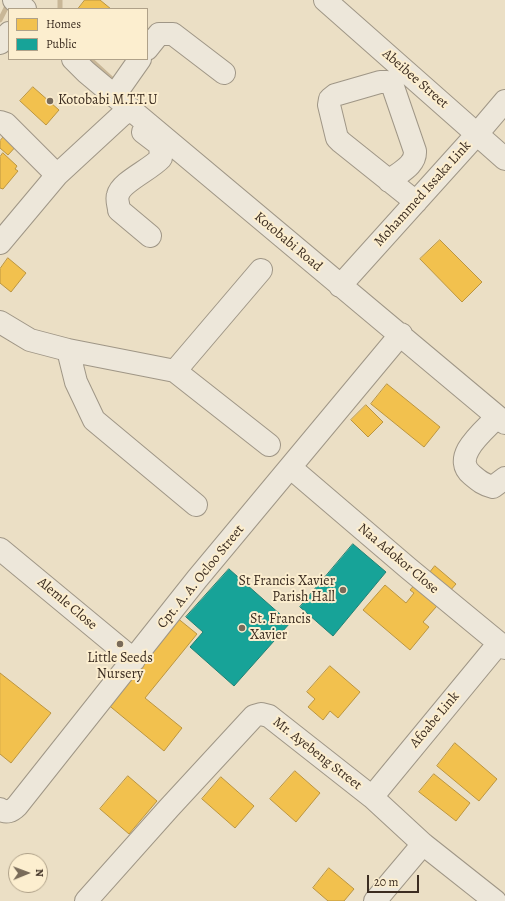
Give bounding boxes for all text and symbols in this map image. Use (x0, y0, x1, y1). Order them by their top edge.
legend (8, 8, 148, 60)
text: Homes (46, 16, 81, 32)
text: Public (46, 36, 77, 52)
street label: Abeibee Street (379, 46, 451, 112)
place label: Kotobabi M.T.T.U (58, 93, 157, 109)
marker: Kotobabi M.T.T.U (45, 96, 55, 106)
street label: Mohammed Issaka Link (371, 138, 475, 250)
street label: Kotobabi Road (251, 209, 325, 275)
street label: Naa Adokor Close (354, 520, 442, 598)
street label: Cpt. A. A. Ocloo Street (154, 522, 248, 632)
street label: Alemle Close (34, 574, 100, 634)
place label: St Francis Xavier Parish Hall (238, 574, 335, 606)
marker: St Francis Xavier Parish Hall (338, 585, 348, 595)
place label: St. Francis Xavier (250, 612, 311, 644)
marker: St. Francis Xavier (237, 623, 247, 633)
marker: Little Seeds Nursery (115, 639, 125, 649)
place label: Little Seeds Nursery (87, 651, 153, 684)
street label: Afoabe Link (407, 689, 463, 751)
street label: Mr. Ayebeng Street (269, 714, 365, 794)
north arrow (8, 853, 48, 893)
scale bar (369, 867, 421, 893)
text: N (32, 869, 47, 877)
text: 20 m (374, 874, 398, 890)

